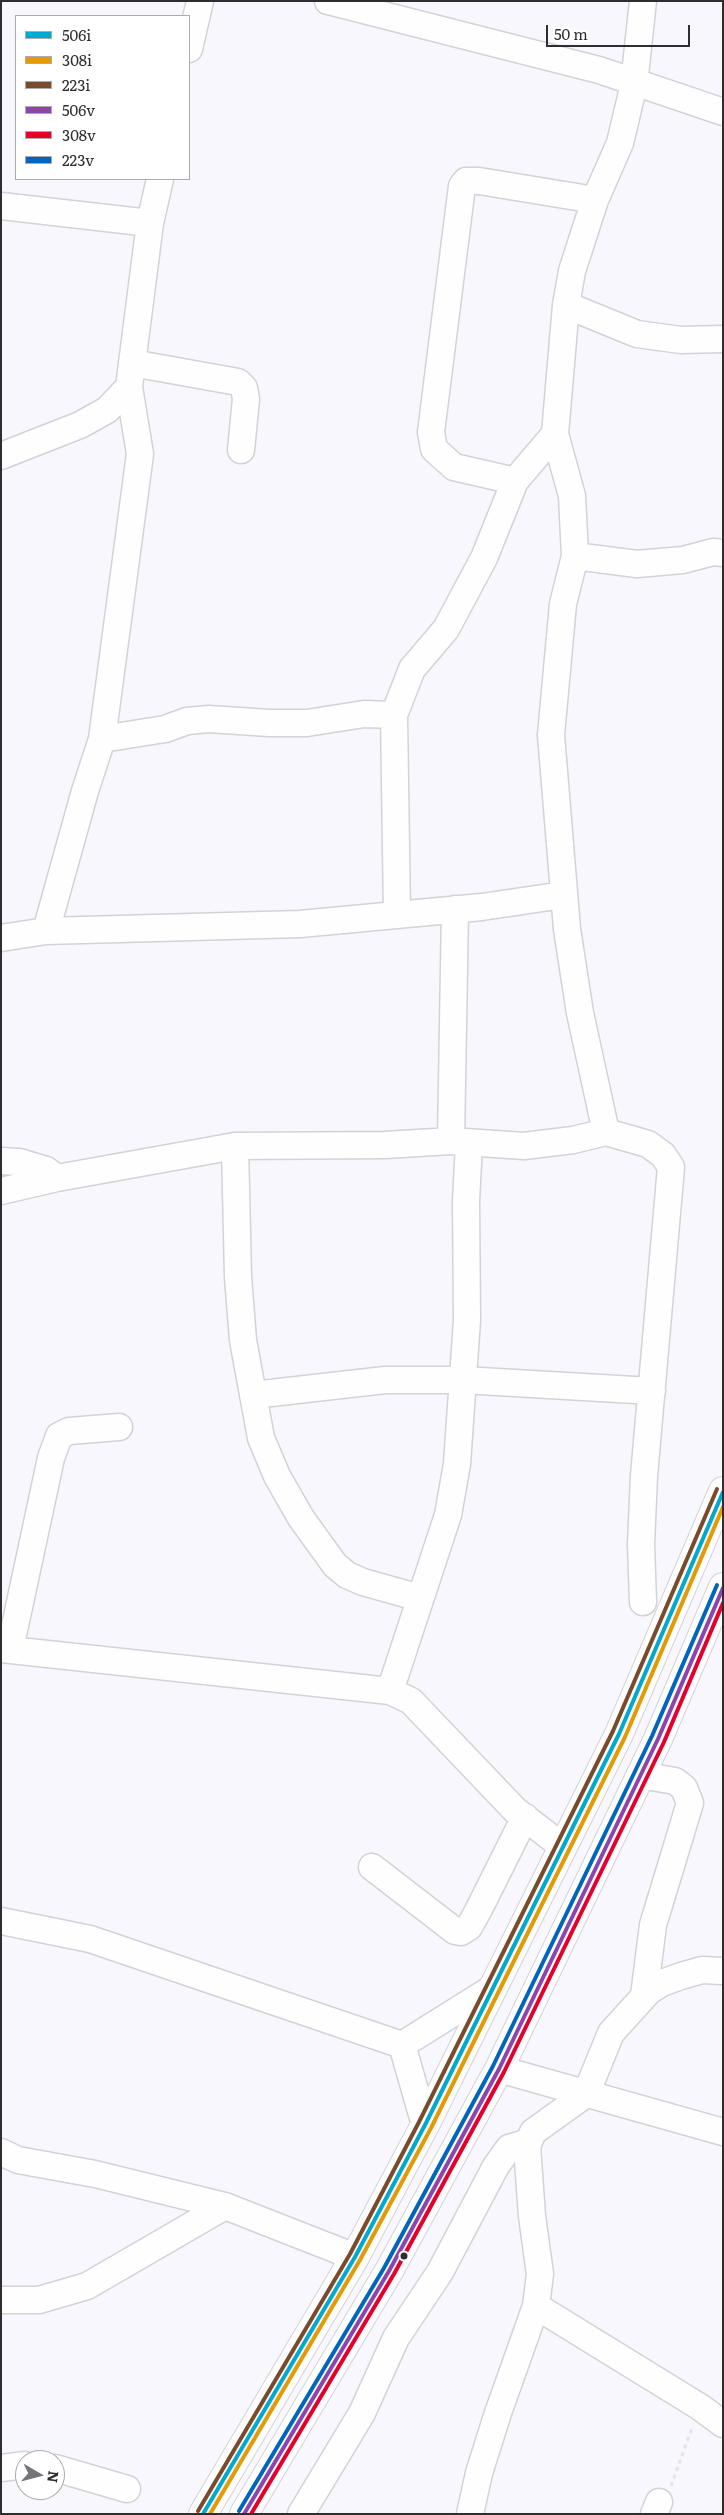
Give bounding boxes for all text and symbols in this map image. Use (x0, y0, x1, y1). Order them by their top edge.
legend (15, 15, 190, 180)
scale bar (549, 15, 693, 47)
text: 50 m (554, 22, 588, 45)
text: 506i (62, 23, 91, 46)
text: 308i (62, 48, 92, 71)
text: 223i (62, 73, 90, 96)
text: 506v (62, 98, 95, 121)
text: 308v (62, 123, 96, 146)
text: 223v (62, 148, 94, 171)
unlabelled marker (399, 2251, 409, 2261)
north arrow (15, 2450, 65, 2500)
text: N (43, 2470, 65, 2484)

